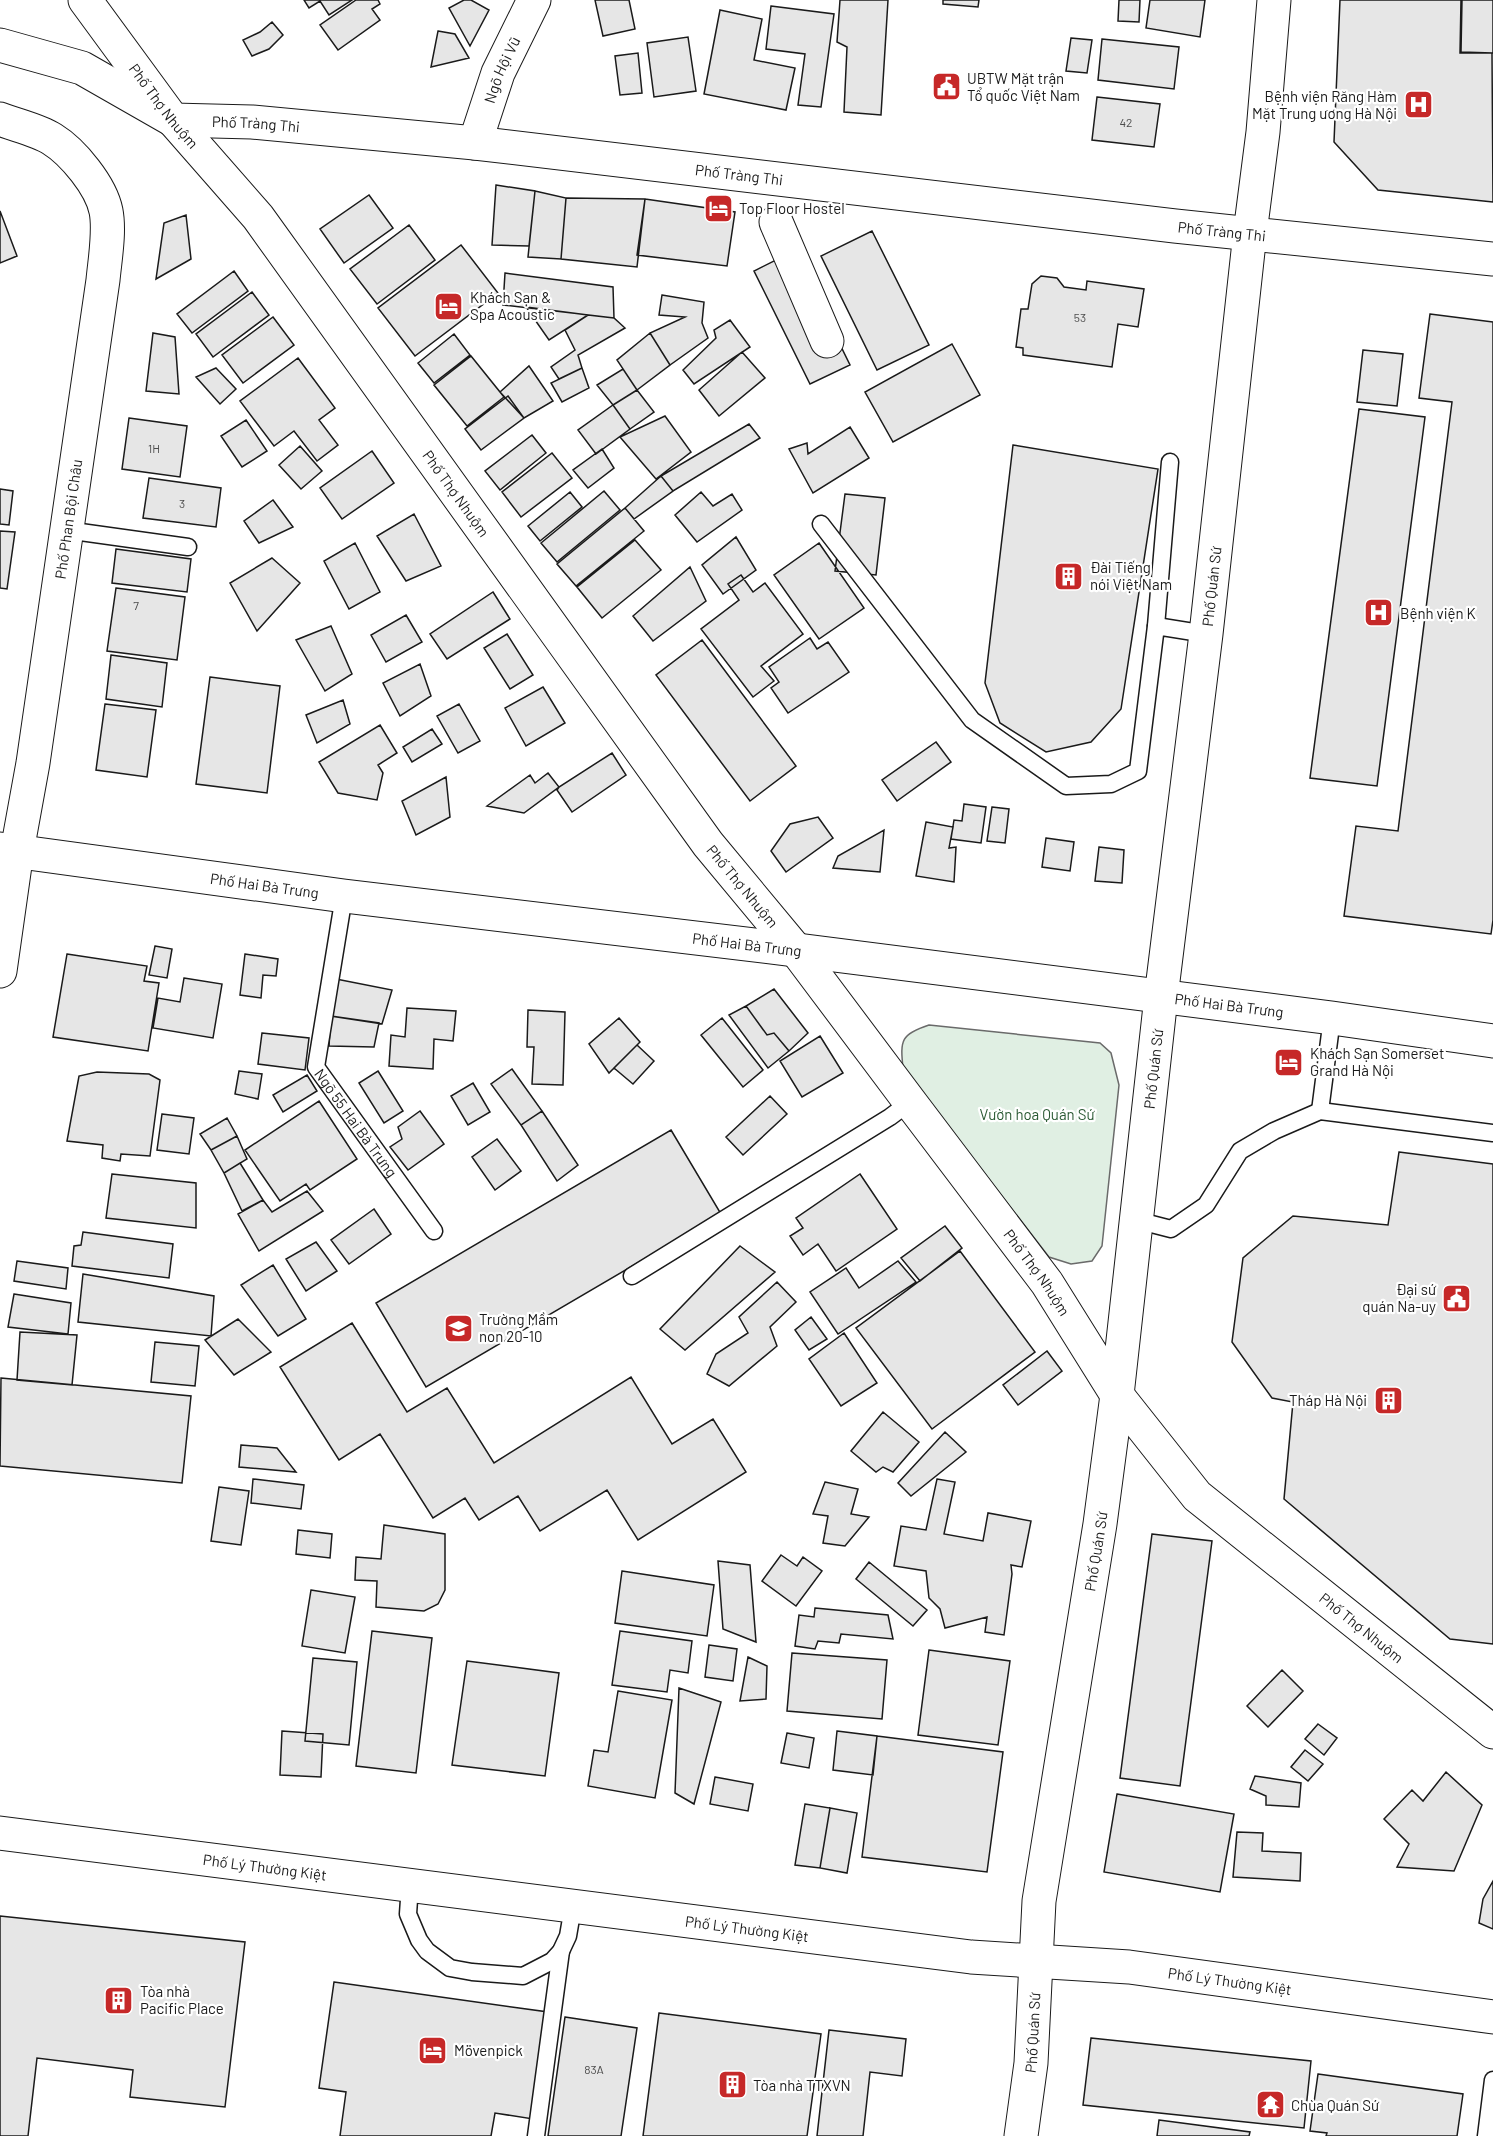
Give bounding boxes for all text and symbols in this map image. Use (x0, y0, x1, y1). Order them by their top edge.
street label: Ngõ Hội Vũ (480, 33, 524, 105)
street label: Phố Thợ Nhuộm (126, 60, 202, 152)
place label: UBTW Mặt trận Tổ quốc Việt Nam (967, 69, 1080, 104)
public building icon: UBTW Mặt trận Tổ quốc Việt Nam (930, 71, 962, 103)
place label: Bệnh viện Răng Hàm Mặt Trung ương Hà Nội (1252, 87, 1397, 122)
hospital icon: Bệnh viện Răng Hàm Mặt Trung ương Hà Nội (1402, 89, 1434, 121)
street label: Phố Tràng Thi (212, 112, 301, 135)
house number: 42 (1119, 115, 1133, 129)
street label: Phố Tràng Thi (694, 160, 784, 188)
hotel icon: Top Floor Hostel (702, 192, 734, 224)
place label: Top Floor Hostel (739, 199, 845, 217)
street label: Phố Tràng Thi (1177, 217, 1267, 244)
place label: Khách Sạn & Spa Acoustic (470, 288, 555, 323)
hotel icon: Khách Sạn & Spa Acoustic (433, 290, 465, 322)
house number: 53 (1074, 310, 1086, 324)
house number: 1H (148, 441, 160, 455)
street label: Phố Thợ Nhuộm (419, 447, 493, 540)
street label: Phố Phan Bội Châu (51, 458, 85, 580)
house number: 3 (179, 496, 185, 510)
street label: Phố Quán Sứ (1198, 545, 1225, 627)
place label: Đài Tiếng nói Việt Nam (1090, 558, 1172, 593)
building icon: Đài Tiếng nói Việt Nam (1053, 560, 1085, 592)
hospital icon: Bệnh viện K (1363, 597, 1395, 629)
house number: 7 (133, 598, 139, 612)
place label: Bệnh viện K (1400, 604, 1476, 622)
street label: Phố Thợ Nhuộm (703, 841, 782, 931)
street label: Phố Hai Bà Trưng (209, 869, 320, 901)
street label: Phố Hai Bà Trưng (691, 929, 803, 960)
street label: Phố Hai Bà Trưng (1174, 989, 1285, 1021)
street label: Phố Quán Sứ (1140, 1027, 1167, 1110)
place label: Khách Sạn Somerset Grand Hà Nội (1310, 1044, 1444, 1079)
hotel icon: Khách Sạn Somerset Grand Hà Nội (1273, 1046, 1305, 1078)
street label: Ngõ 55 Hai Bà Trưng (311, 1065, 401, 1181)
park label: Vườn hoa Quán Sứ (979, 1105, 1095, 1123)
street label: Phố Thợ Nhuộm (1000, 1225, 1074, 1319)
place label: Đại sứ quán Na-uy (1362, 1280, 1437, 1315)
public building icon: Đại sứ quán Na-uy (1441, 1282, 1473, 1314)
place label: Trường Mầm non 20-10 (479, 1310, 558, 1345)
school or university icon: Trường Mầm non 20-10 (442, 1312, 474, 1344)
building icon: Tháp Hà Nội (1372, 1384, 1404, 1416)
place label: Tháp Hà Nội (1289, 1391, 1367, 1409)
street label: Phố Quán Sứ (1080, 1510, 1111, 1592)
street label: Phố Thợ Nhuộm (1316, 1588, 1407, 1666)
street label: Phố Lý Thường Kiệt (202, 1850, 328, 1884)
street label: Phố Lý Thường Kiệt (684, 1912, 810, 1945)
street label: Phố Lý Thường Kiệt (1167, 1963, 1293, 1998)
place label: Tòa nhà Pacific Place (140, 1982, 224, 2017)
building icon: Tòa nhà Pacific Place (103, 1984, 135, 2016)
street label: Phố Quán Sứ (1021, 1991, 1044, 2074)
hotel icon: Mövenpick (417, 2034, 449, 2066)
place label: Mövenpick (454, 2041, 523, 2059)
house number: 83A (584, 2062, 604, 2076)
building icon: Tòa nhà TTXVN (716, 2069, 748, 2101)
place label: Tòa nhà TTXVN (753, 2076, 851, 2094)
temple icon: Chùa Quán Sứ (1254, 2089, 1286, 2121)
place label: Chùa Quán Sứ (1291, 2096, 1380, 2114)

